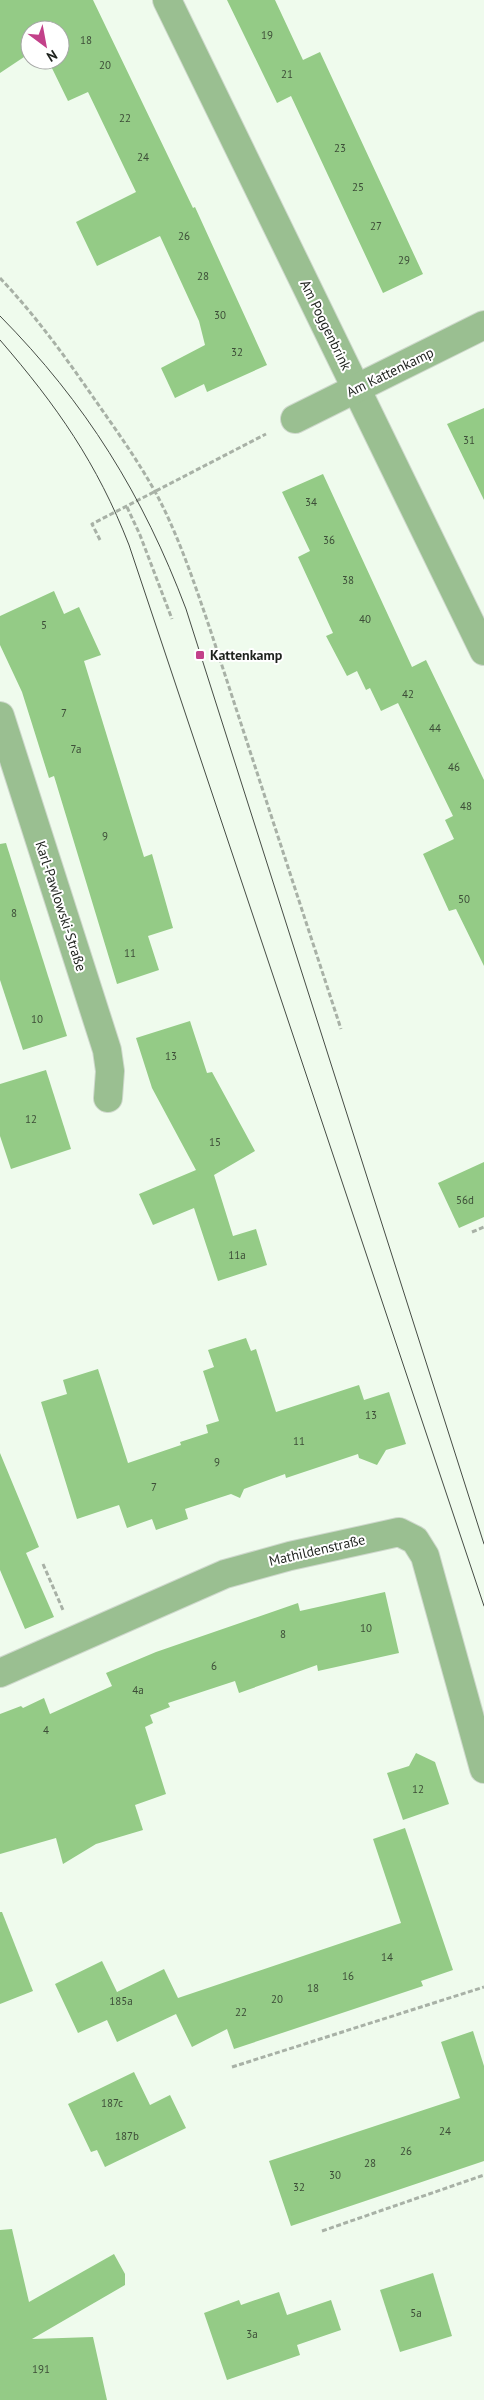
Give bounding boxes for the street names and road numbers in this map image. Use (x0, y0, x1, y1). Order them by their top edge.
street label: Am Poggenbrink (296, 277, 356, 373)
street label: Am Kattenkamp (343, 343, 437, 401)
street label: Karl-Pawlowski-Straße (31, 839, 91, 973)
street label: Mathildenstraße (267, 1530, 367, 1570)

